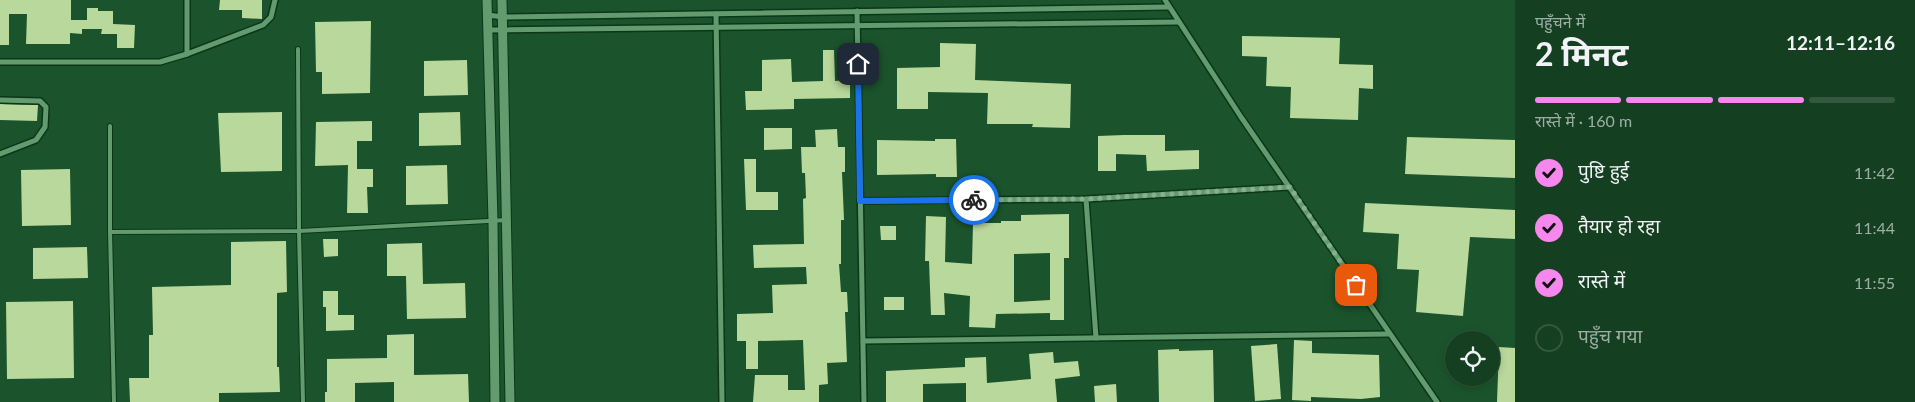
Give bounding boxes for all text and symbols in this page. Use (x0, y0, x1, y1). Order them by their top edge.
text: पहुँचने में (1535, 12, 1585, 31)
text: 12:11–12:16 (1786, 31, 1895, 54)
text: 2 मिनट (1535, 34, 1629, 73)
pin (837, 43, 879, 85)
icon: home (844, 50, 872, 78)
text: रास्ते में · 160 m (1535, 111, 1632, 130)
icon: check (1535, 159, 1563, 187)
text: पुष्टि हुई (1578, 159, 1629, 182)
text: 11:42 (1854, 163, 1895, 182)
courier (949, 175, 999, 225)
icon: bike (960, 186, 988, 214)
icon: check (1535, 214, 1563, 242)
text: तैयार हो रहा (1578, 214, 1660, 237)
text: 11:44 (1854, 218, 1895, 237)
pin (1335, 264, 1377, 306)
icon: check (1535, 269, 1563, 297)
text: रास्ते में (1578, 269, 1625, 292)
icon: bag (1342, 271, 1370, 299)
text: 11:55 (1854, 273, 1895, 292)
text: पहुँच गया (1578, 324, 1642, 347)
map controls (1445, 331, 1500, 386)
button: locate (1445, 331, 1500, 386)

